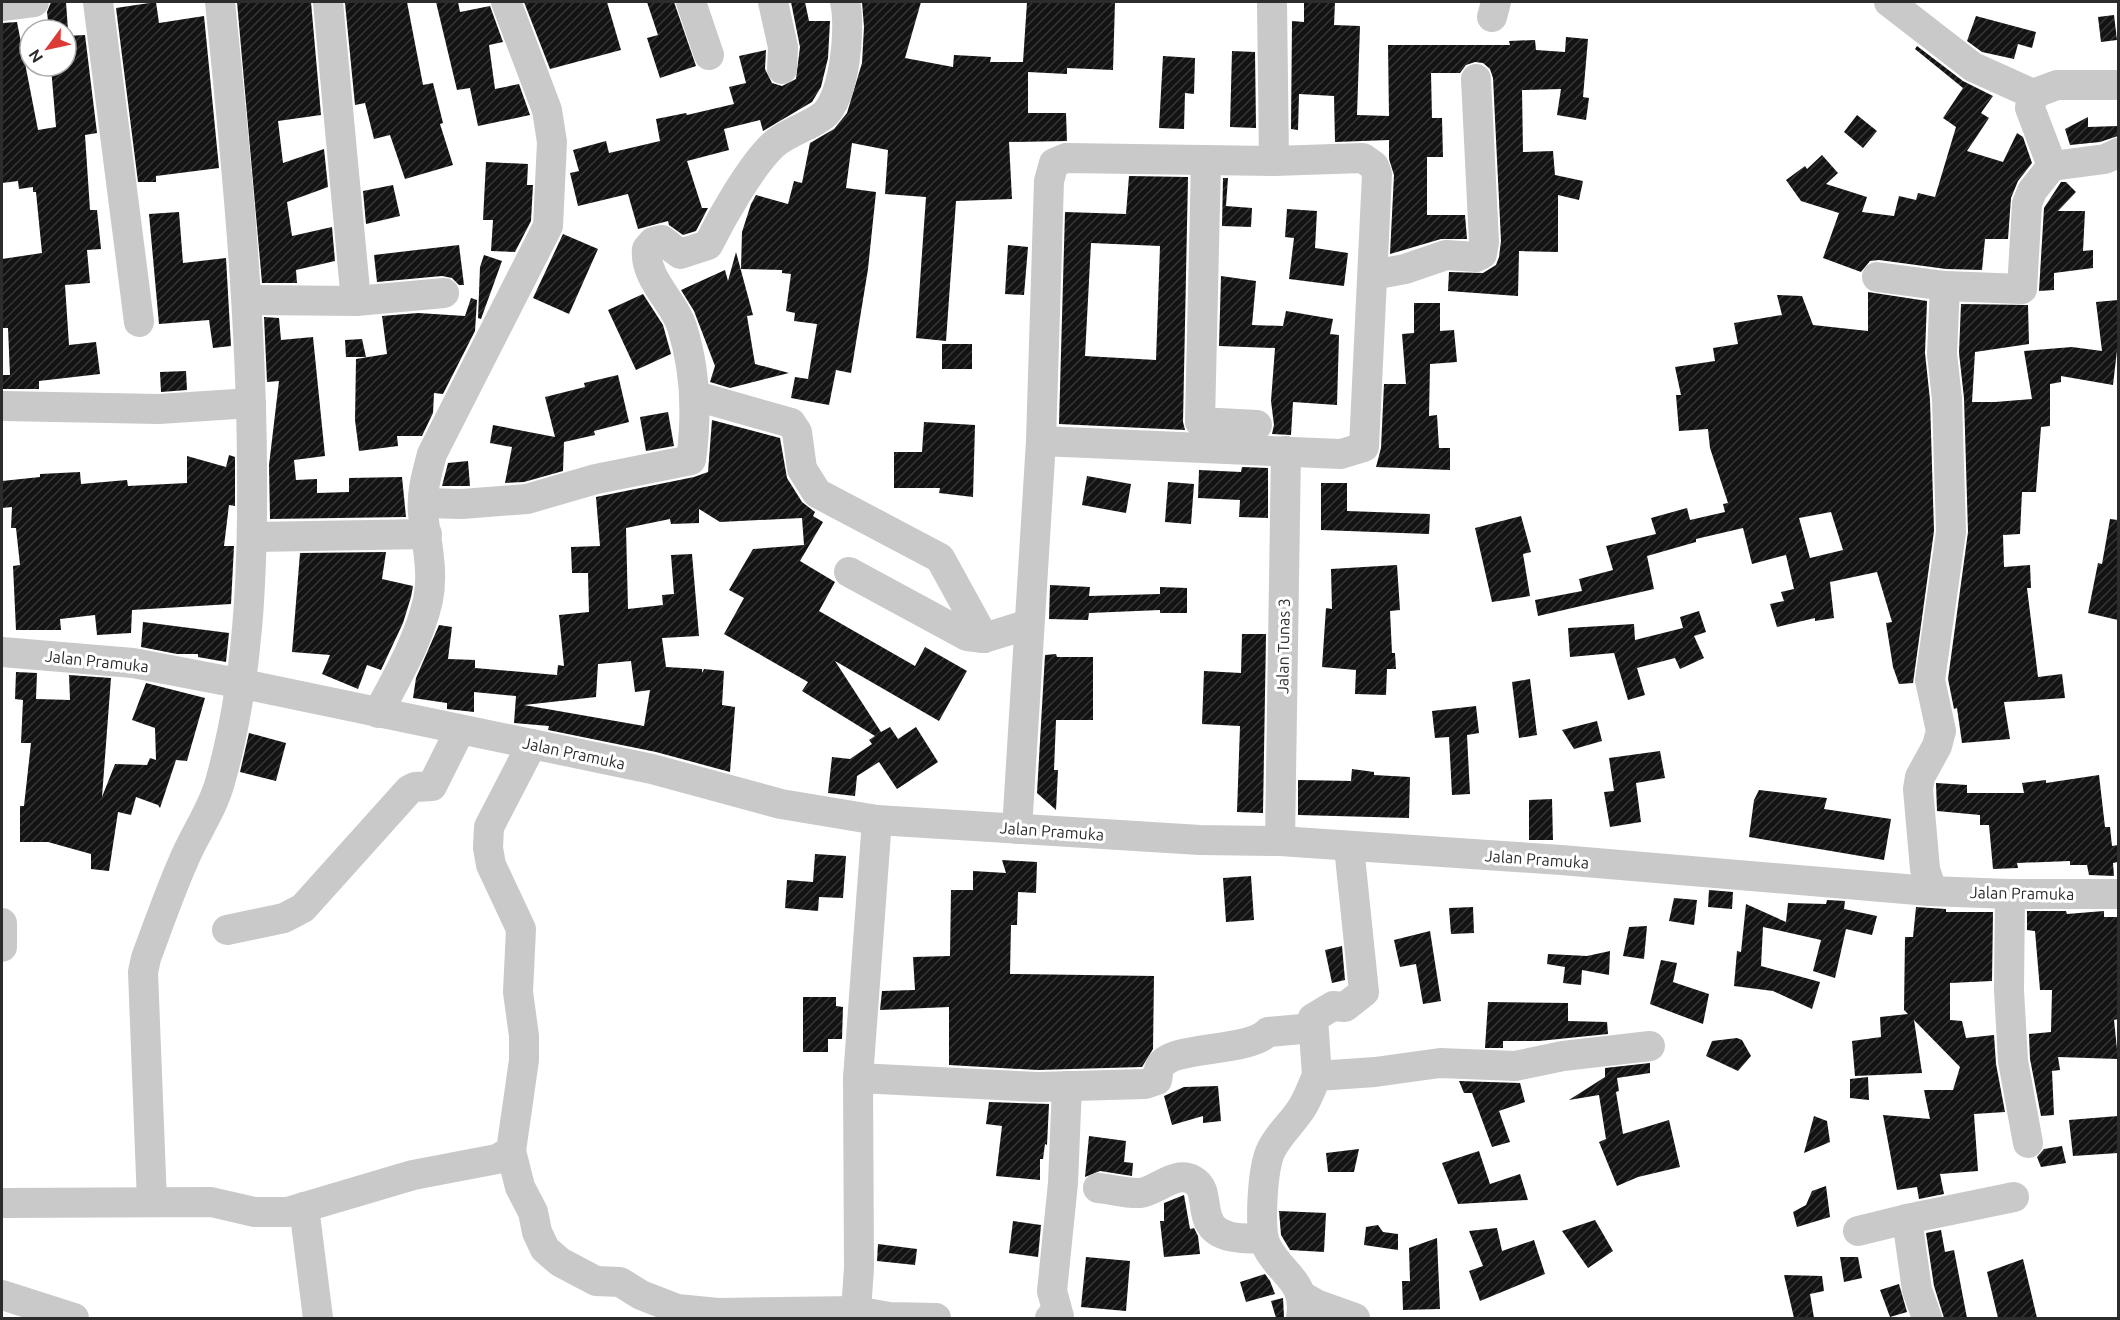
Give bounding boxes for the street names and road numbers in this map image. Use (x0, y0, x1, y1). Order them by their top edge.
street label: Jalan Tunas 3 (1273, 598, 1293, 694)
street label: Jalan Pramuka (44, 647, 150, 675)
street label: Jalan Pramuka (521, 733, 627, 773)
street label: Jalan Pramuka (999, 818, 1105, 844)
street label: Jalan Pramuka (1484, 846, 1590, 872)
street label: Jalan Pramuka (1970, 883, 2074, 903)

